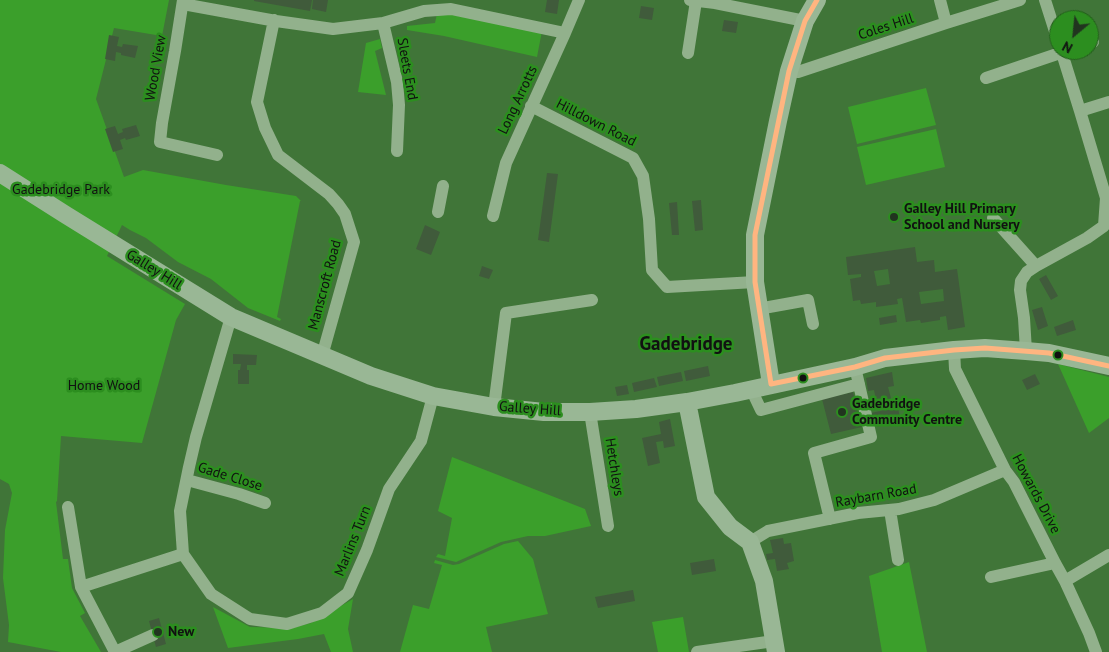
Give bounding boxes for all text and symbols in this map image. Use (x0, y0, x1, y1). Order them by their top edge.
street label: Coles Hill (856, 10, 916, 44)
north arrow (1049, 10, 1099, 60)
street label: Wood View (142, 34, 170, 102)
street label: Sleets End (393, 37, 421, 101)
text: N (1059, 37, 1076, 57)
street label: Long Arrotts (495, 63, 541, 137)
street label: Hilldown Road (553, 96, 639, 150)
park label: Gadebridge Park (12, 182, 110, 198)
place label: Galley Hill Primary School and Nursery (904, 201, 1020, 233)
marker: Galley Hill Primary School and Nursery (888, 211, 900, 223)
street label: Manscroft Road (305, 238, 345, 332)
street label: Galley Hill (123, 246, 185, 294)
district label: Gadebridge (640, 334, 732, 356)
unlabelled marker (1053, 350, 1063, 360)
unlabelled marker (798, 373, 808, 383)
park label: Home Wood (68, 378, 140, 394)
place label: Gadebridge Community Centre (852, 396, 962, 428)
street label: Galley Hill (498, 398, 562, 420)
marker: Gadebridge Community Centre (836, 406, 848, 418)
street label: Hetchleys (601, 437, 627, 497)
street label: Howards Drive (1008, 452, 1064, 536)
street label: Gade Close (196, 459, 264, 495)
street label: Raybarn Road (834, 481, 918, 511)
street label: Marlins Turn (331, 503, 375, 579)
place label: New (168, 624, 194, 640)
marker: New (152, 626, 164, 638)

